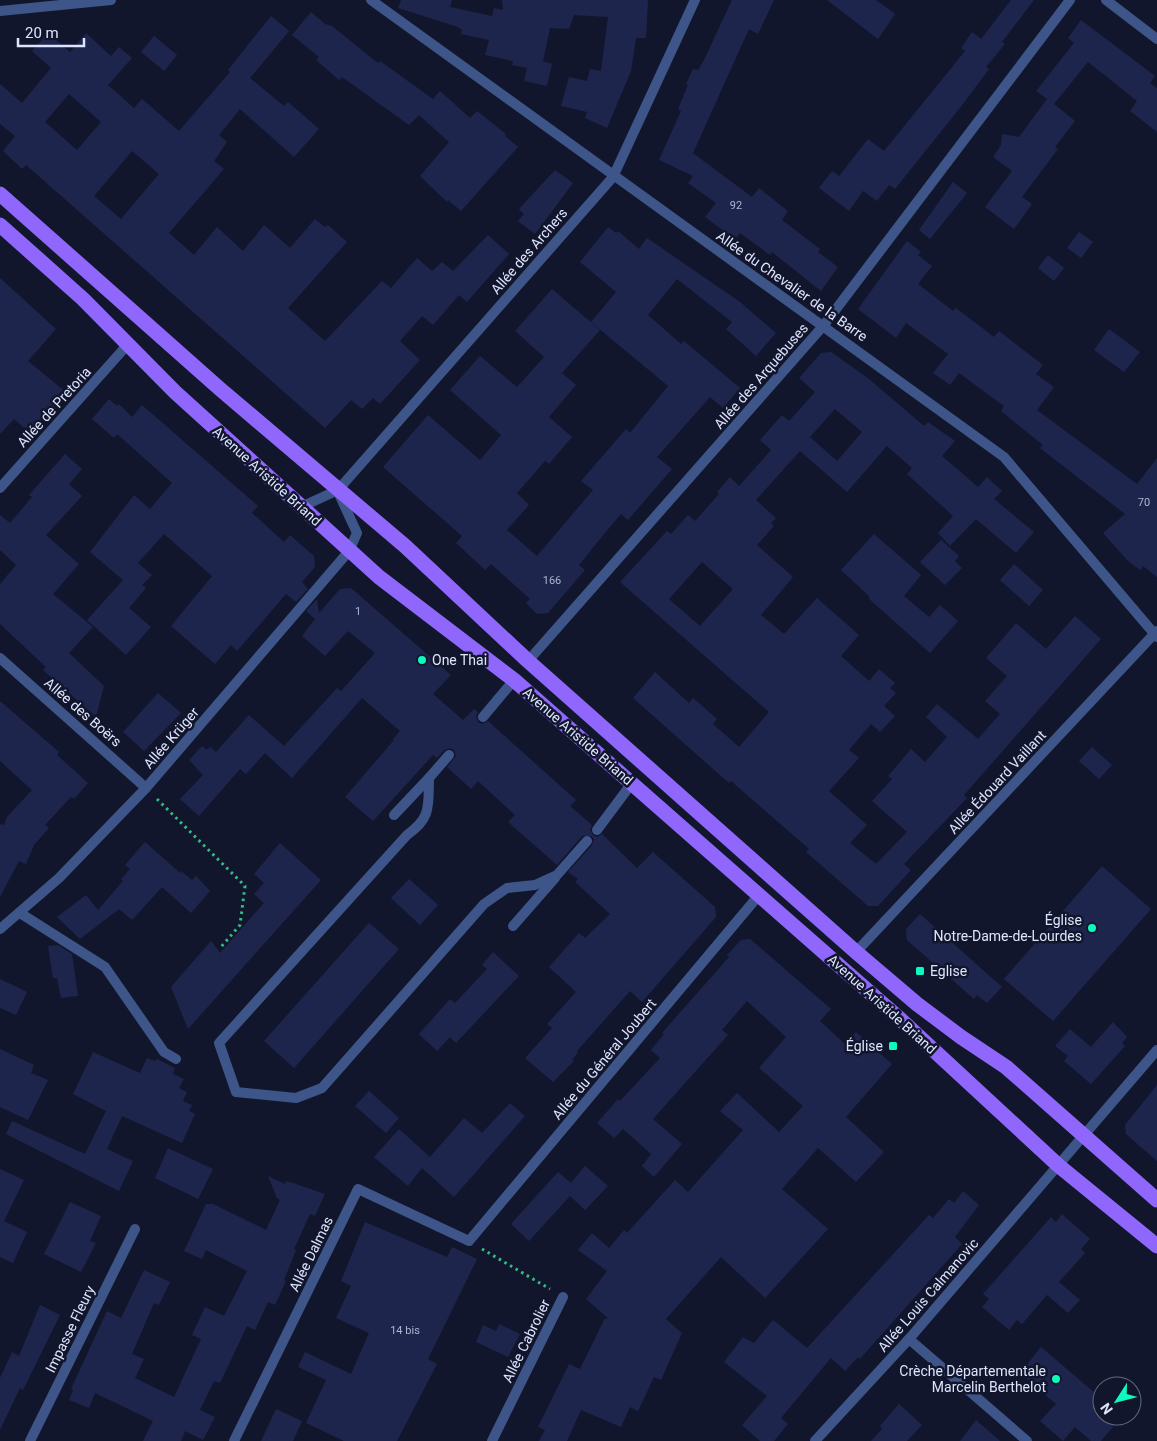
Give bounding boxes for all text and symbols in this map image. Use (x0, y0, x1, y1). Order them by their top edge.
scale bar (18, 15, 84, 47)
text: 20 m (25, 24, 59, 42)
house number: 92 (730, 199, 742, 212)
street label: Allée des Archers (487, 205, 571, 297)
street label: Allée du Chevalier de la Barre (713, 228, 871, 344)
street label: Allée des Arquebuses (711, 320, 811, 432)
street label: Allée de Pretoria (14, 364, 94, 450)
street label: Avenue Aristide Briand (209, 423, 325, 529)
house number: 70 (1138, 496, 1150, 509)
house number: 166 (543, 574, 561, 587)
house number: 1 (355, 605, 361, 618)
place label: One Thai (432, 652, 487, 668)
marker: One Thai (416, 654, 428, 666)
street label: Allée des Boërs (41, 674, 125, 750)
street label: Avenue Aristide Briand (520, 684, 636, 788)
street label: Allée Krüger (140, 704, 202, 772)
street label: Allée Édouard Vaillant (944, 726, 1049, 837)
place label: Église Notre-Dame-de-Lourdes (934, 911, 1082, 944)
marker: Église Notre-Dame-de-Lourdes (1086, 922, 1098, 934)
street label: Avenue Aristide Briand (824, 951, 940, 1057)
place label: Eglise (930, 963, 967, 979)
marker: Eglise (914, 965, 926, 977)
street label: Allée du Général Joubert (549, 995, 660, 1123)
place label: Église (846, 1037, 883, 1054)
marker: Église (887, 1040, 899, 1052)
street label: Allée Dalmas (286, 1214, 336, 1294)
street label: Allée Louis Calmanovic (874, 1235, 982, 1355)
street label: Impasse Fleury (42, 1283, 98, 1375)
street label: Allée Cabrolier (499, 1297, 553, 1385)
house number: 14 bis (390, 1324, 420, 1337)
place label: Crèche Départementale Marcelin Berthelot (899, 1363, 1046, 1395)
marker: Crèche Départementale Marcelin Berthelot (1050, 1373, 1062, 1385)
north arrow (1092, 1376, 1142, 1426)
text: N (1097, 1400, 1116, 1417)

